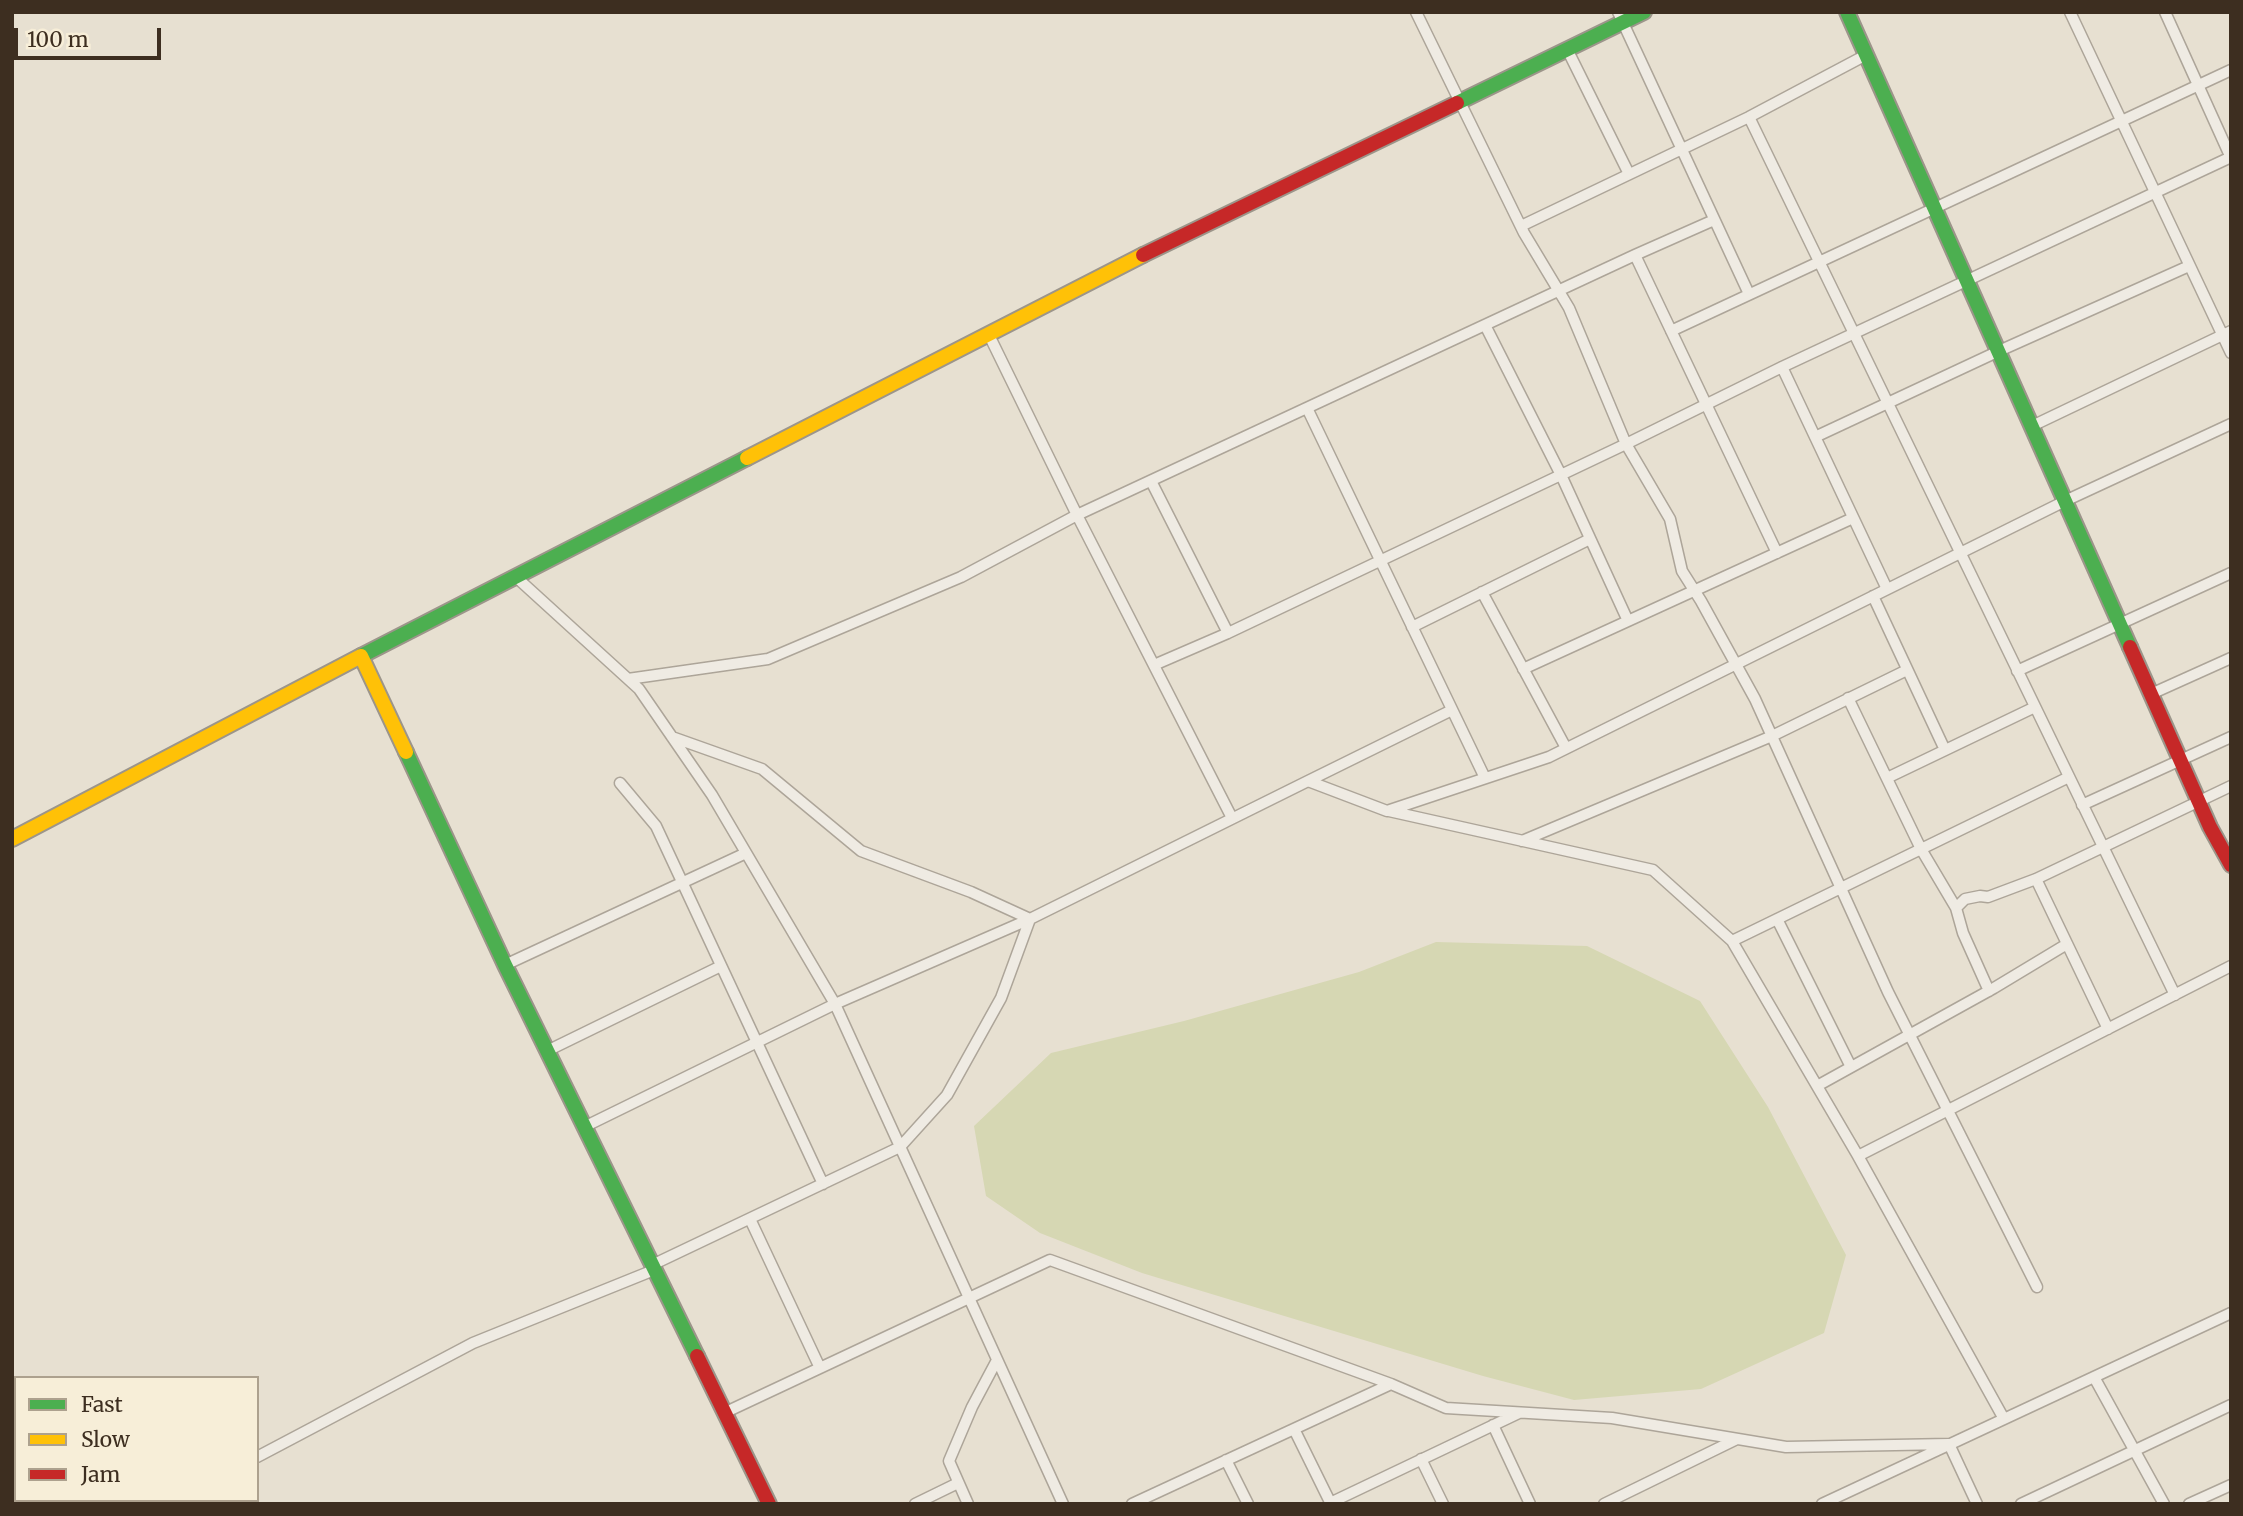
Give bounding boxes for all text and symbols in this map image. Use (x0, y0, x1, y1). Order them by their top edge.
scale bar (18, 14, 164, 58)
text: 100 m (27, 26, 89, 53)
legend (14, 1376, 259, 1502)
text: Fast (81, 1391, 123, 1418)
text: Slow (81, 1426, 130, 1453)
text: Jam (81, 1461, 120, 1488)

